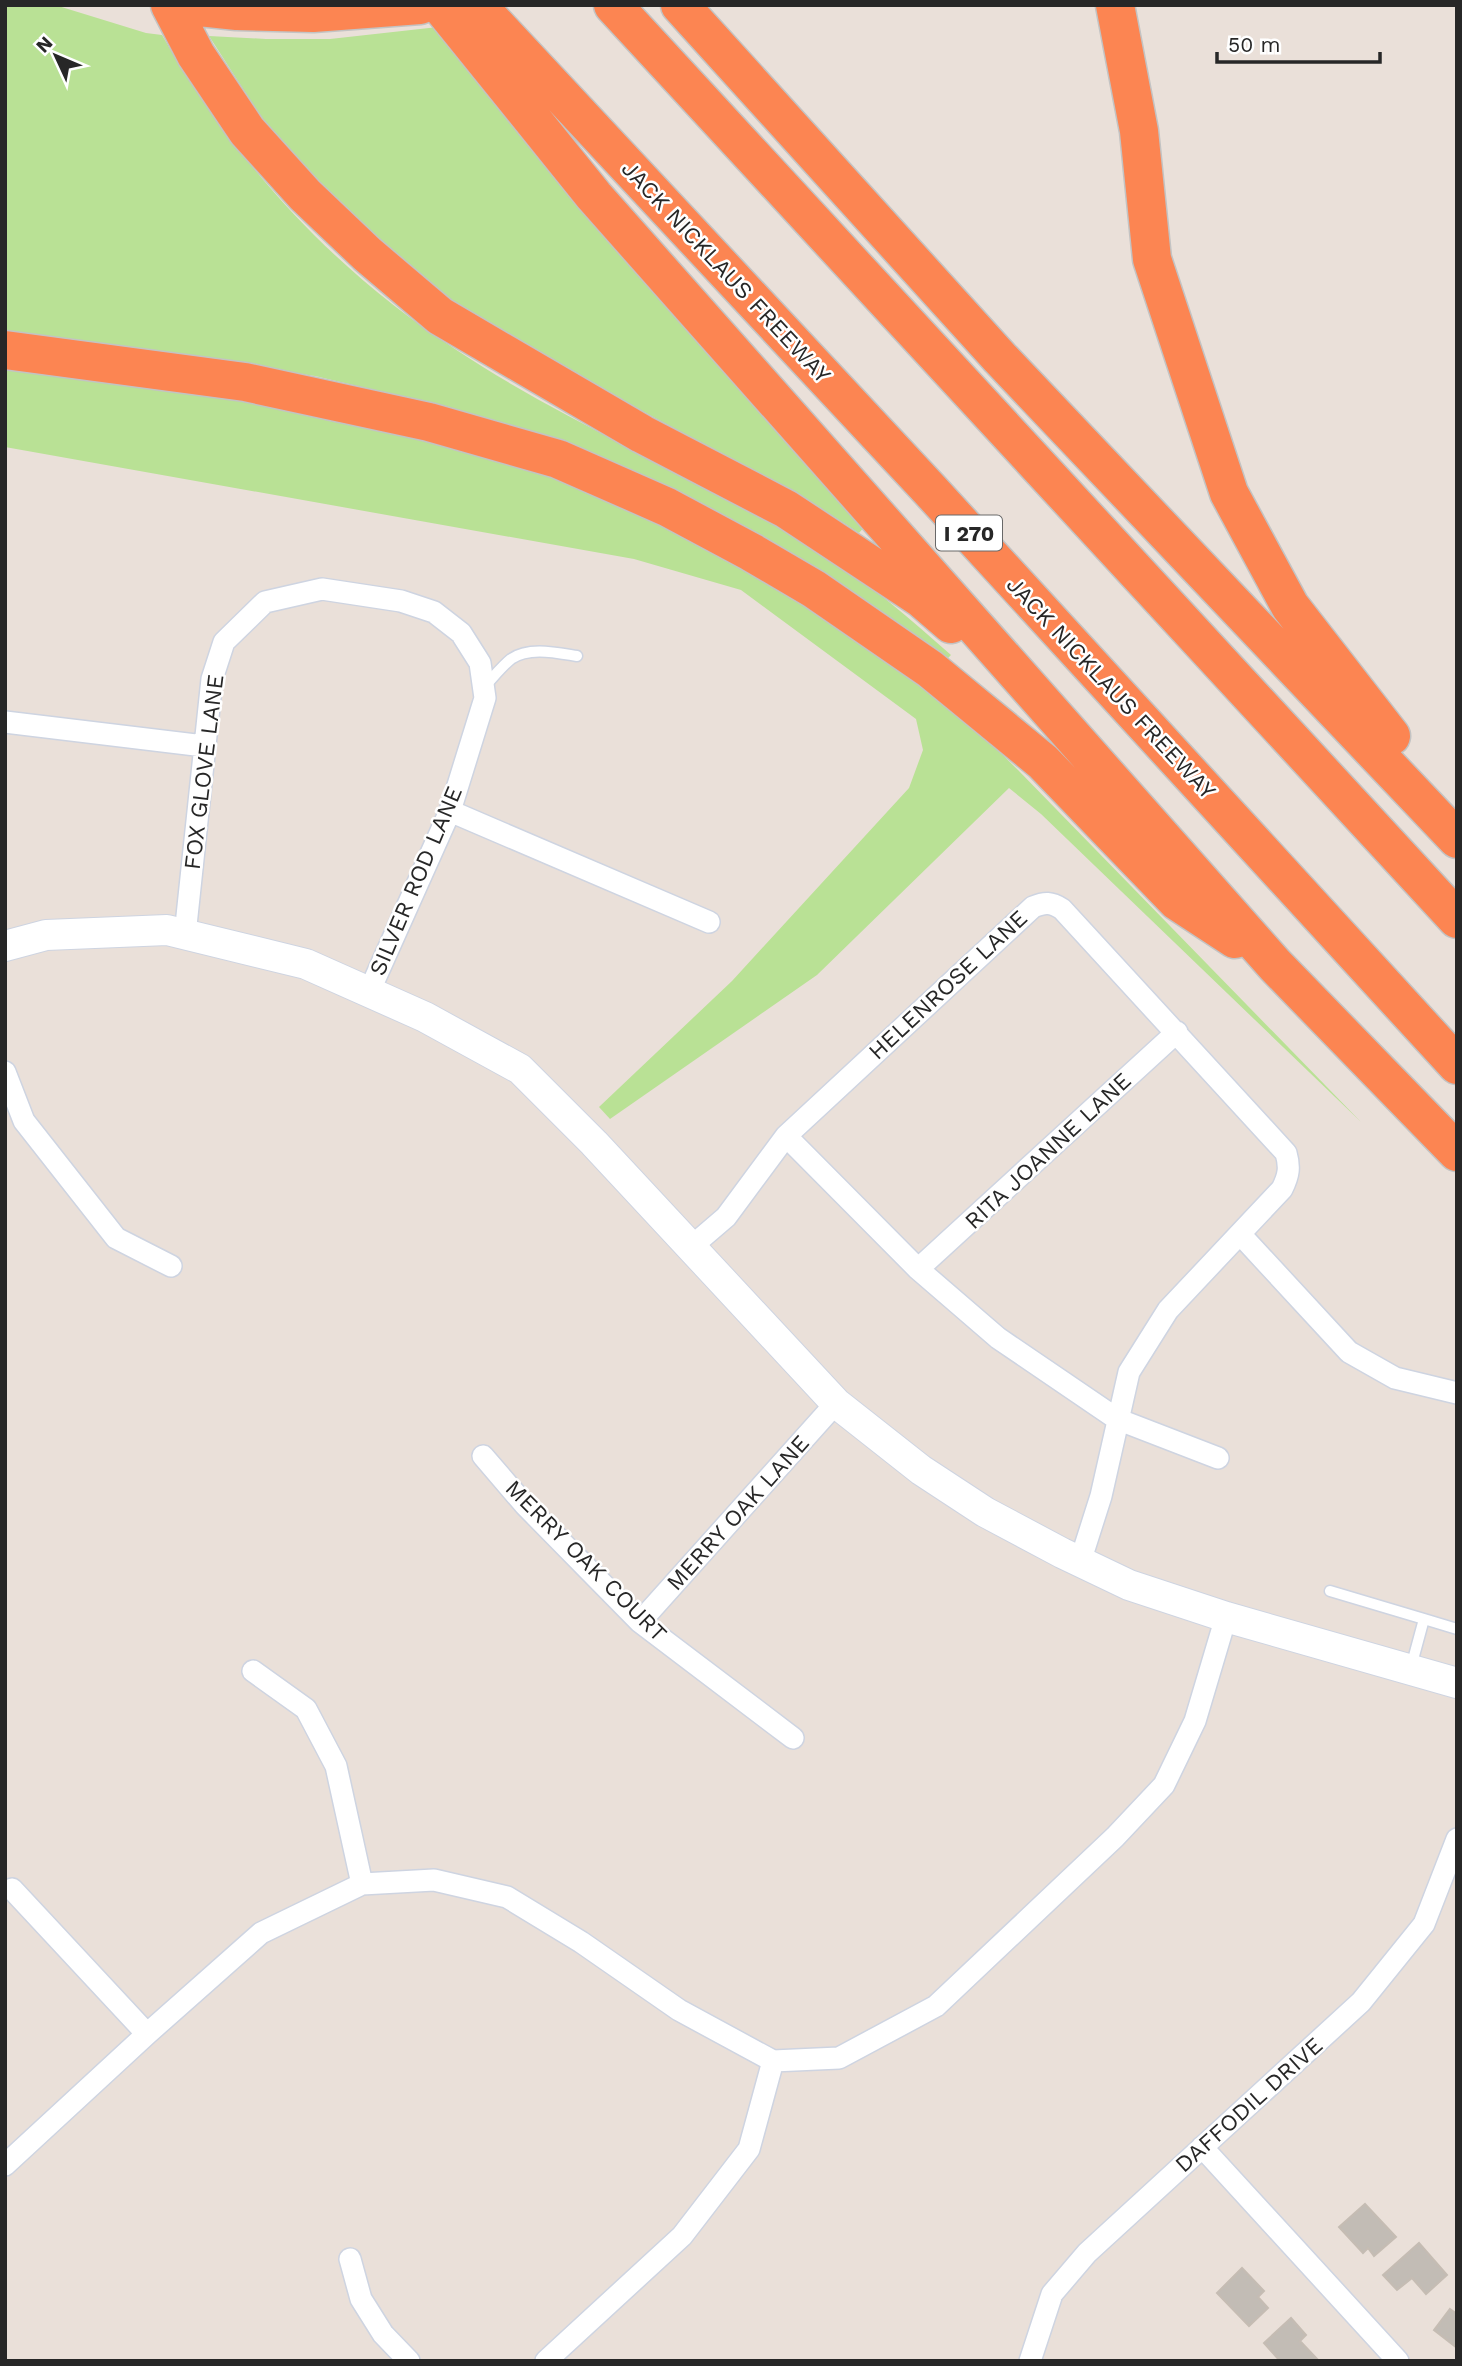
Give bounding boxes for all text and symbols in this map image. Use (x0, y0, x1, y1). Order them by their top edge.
north arrow (21, 21, 91, 91)
scale bar (1217, 21, 1380, 65)
text: N (31, 31, 57, 58)
text: 50 m (1228, 32, 1280, 57)
street label: JACK NICKLAUS FREEWAY (616, 155, 836, 389)
road number: I 270 (936, 516, 1002, 550)
street label: JACK NICKLAUS FREEWAY (1001, 571, 1221, 805)
street label: FOX GLOVE LANE (179, 673, 229, 871)
street label: SILVER ROD LANE (364, 782, 468, 980)
street label: HELENROSE LANE (863, 905, 1033, 1065)
street label: RITA JOANNE LANE (959, 1067, 1137, 1235)
street label: MERRY OAK LANE (661, 1430, 815, 1596)
street label: MERRY OAK COURT (500, 1475, 672, 1647)
street label: DAFFODIL DRIVE (1170, 2032, 1328, 2178)

